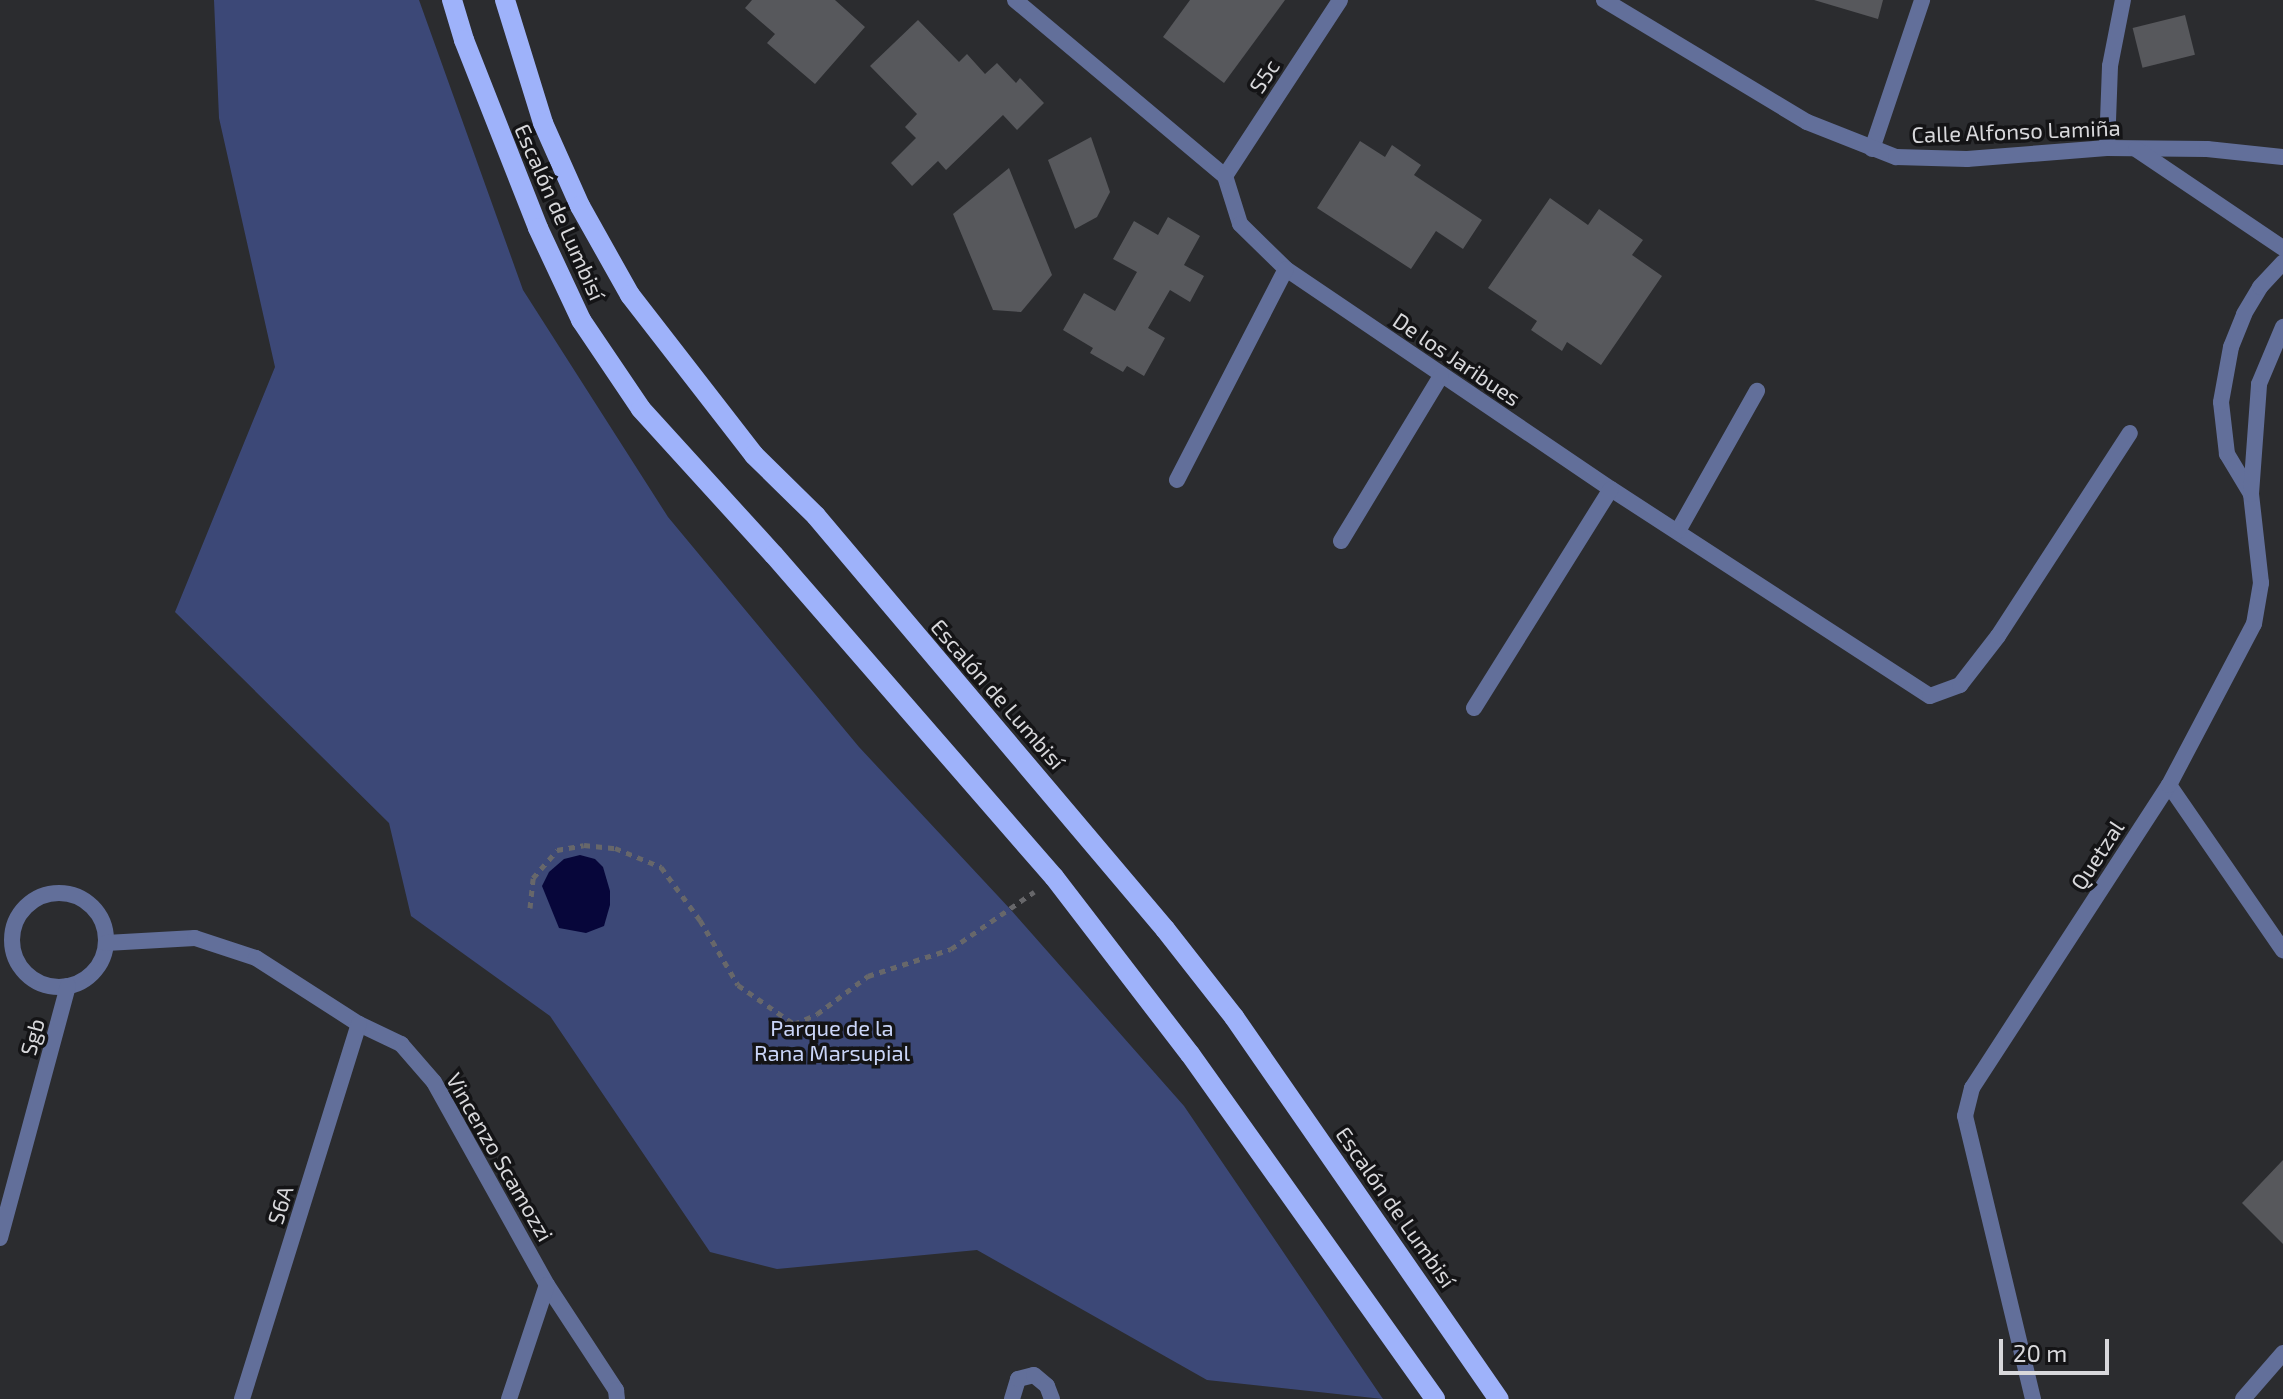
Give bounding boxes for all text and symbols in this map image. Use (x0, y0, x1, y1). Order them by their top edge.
street label: S5c (1243, 54, 1285, 98)
street label: Calle Alfonso Lamiña (1911, 114, 2121, 148)
street label: Escalón de Lumbisí (509, 120, 611, 304)
street label: De los Jaribues (1388, 307, 1526, 411)
street label: Escalón de Lumbisí (926, 614, 1070, 774)
street label: Quetzal (2065, 815, 2129, 895)
park label: Parque de la Rana Marsupial (754, 1014, 910, 1066)
street label: Sgb (14, 1016, 50, 1058)
street label: Vincenzo Scamozzi (441, 1068, 559, 1246)
street label: Escalón de Lumbisí (1331, 1122, 1461, 1292)
street label: S6A (262, 1183, 298, 1227)
scale bar (2003, 1323, 2113, 1373)
text: 20 m (2013, 1338, 2067, 1367)

